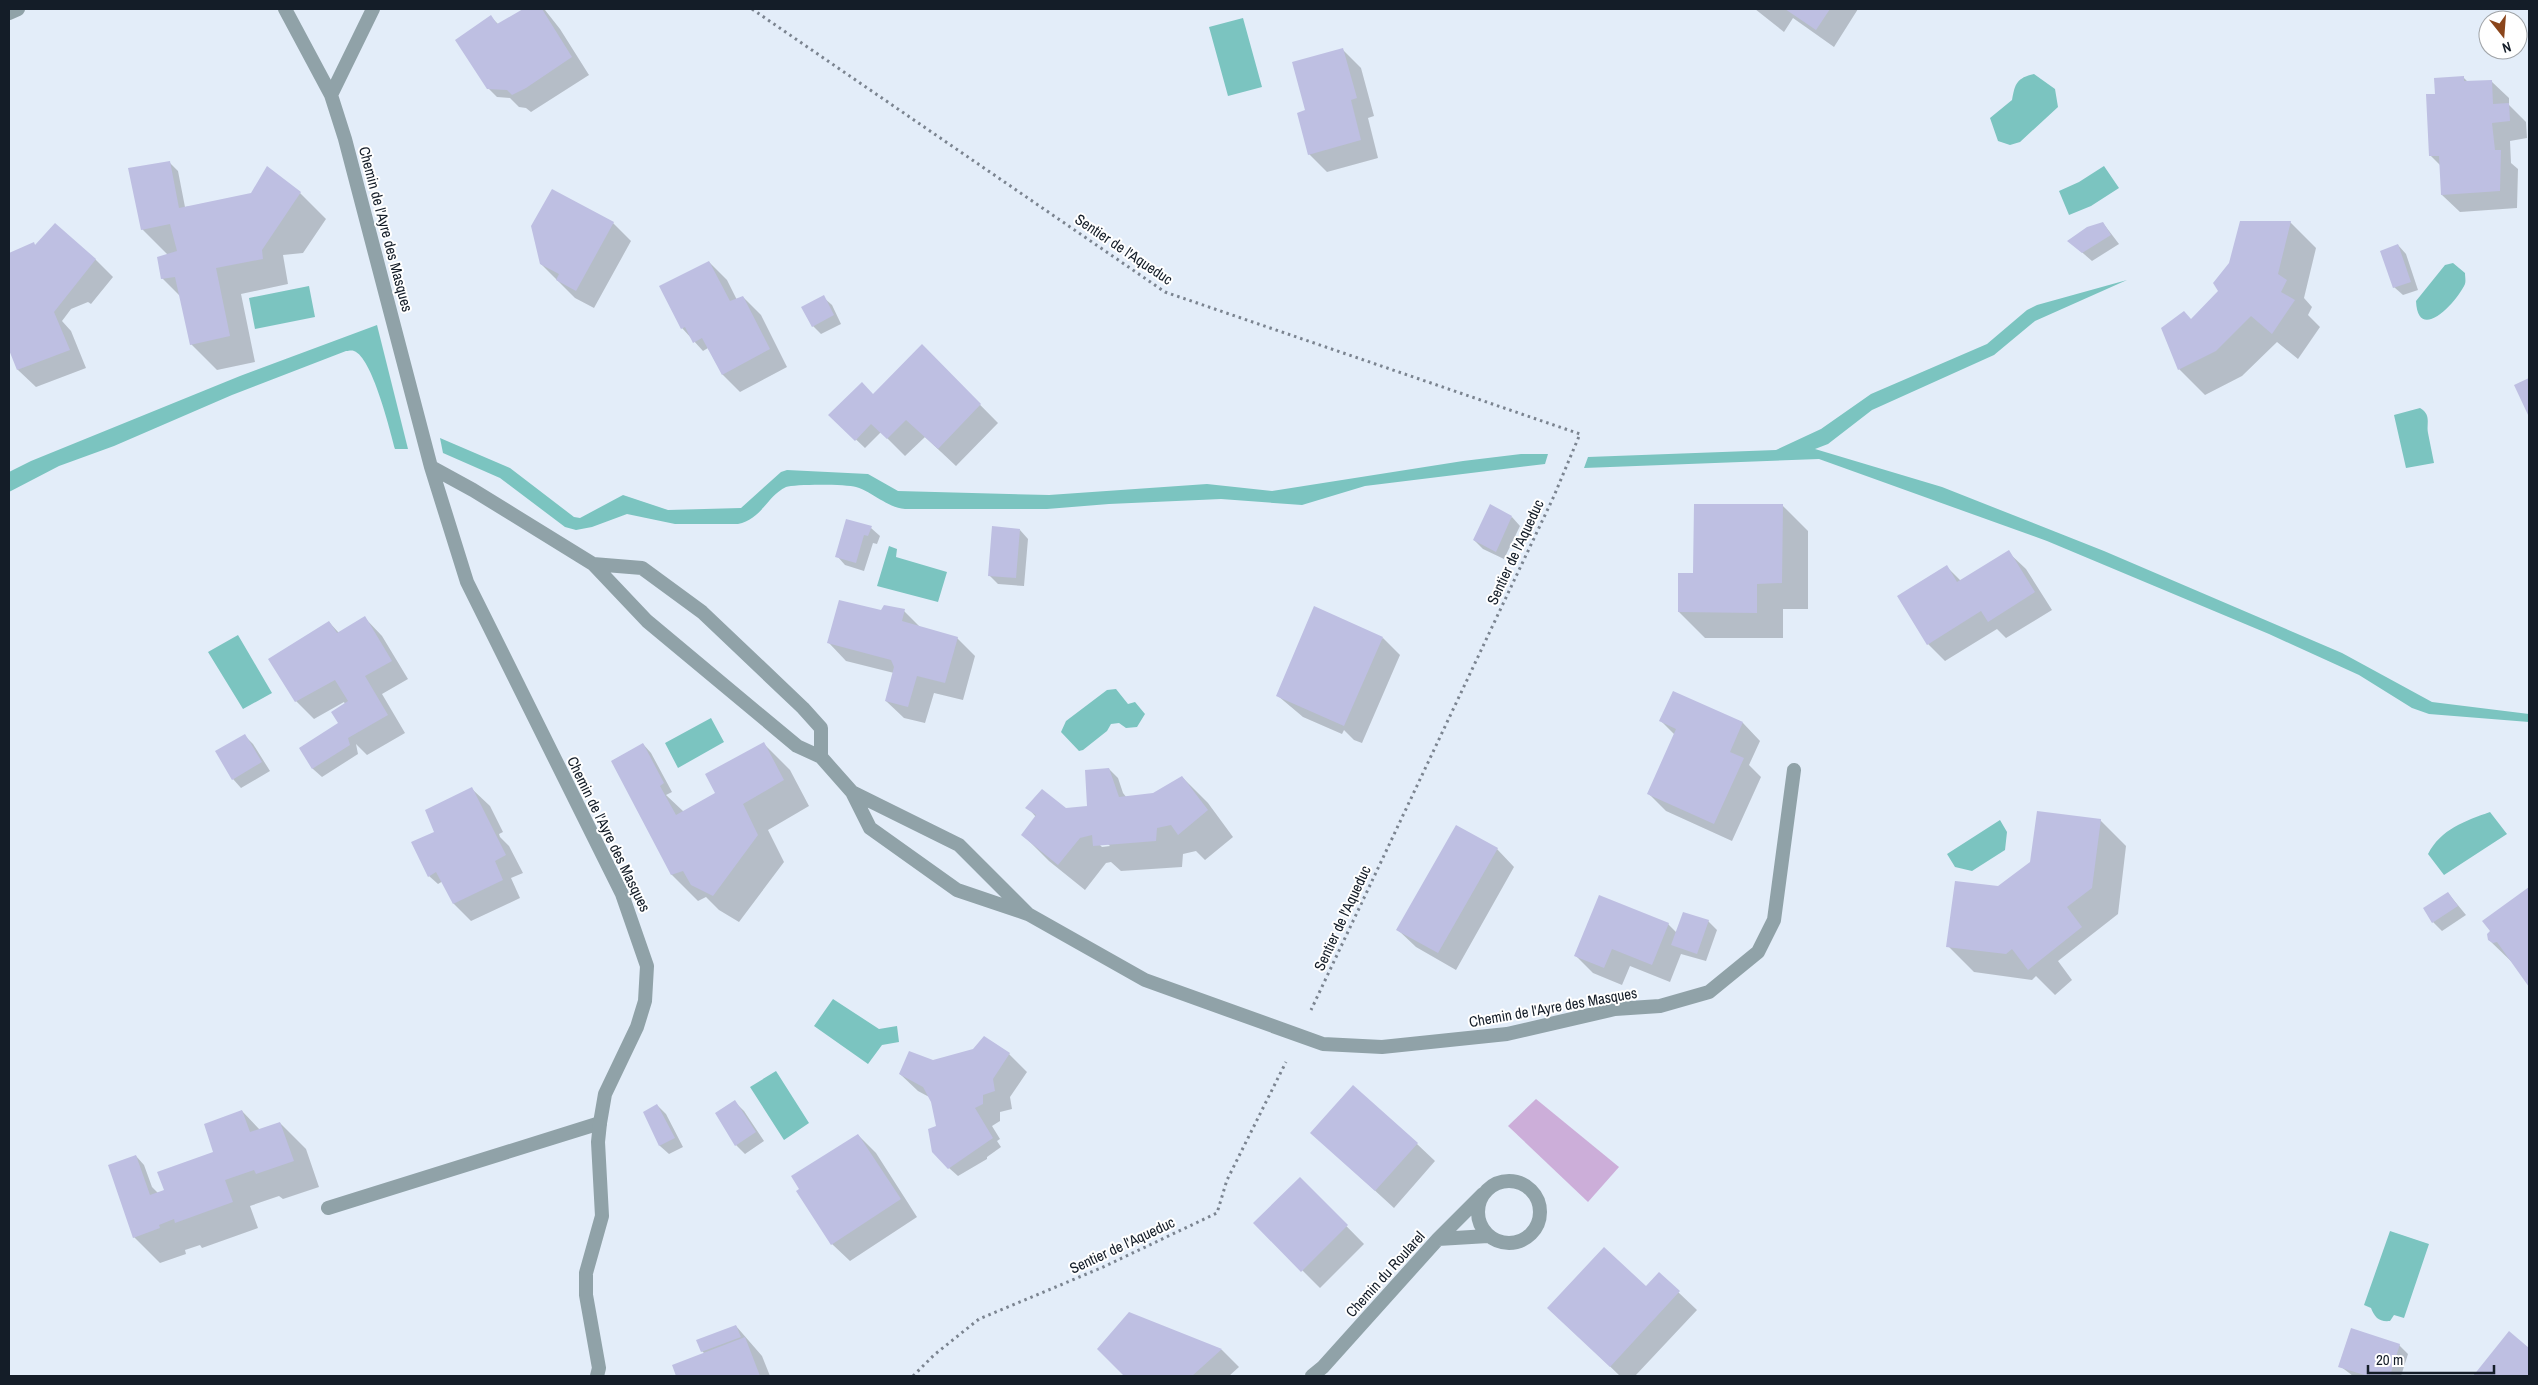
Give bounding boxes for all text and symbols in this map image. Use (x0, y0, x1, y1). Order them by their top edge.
north arrow (2478, 10, 2528, 60)
text: N (2500, 38, 2513, 57)
street label: Chemin de l'Ayre des Masques (354, 144, 418, 314)
street label: Sentier de l'Aqueduc (1071, 208, 1177, 290)
street label: Sentier de l'Aqueduc (1481, 496, 1549, 608)
street label: Chemin de l'Ayre des Masques (562, 753, 656, 915)
street label: Sentier de l'Aqueduc (1308, 862, 1376, 974)
street label: Chemin de l'Ayre des Masques (1467, 982, 1639, 1032)
street label: Sentier de l'Aqueduc (1066, 1211, 1178, 1279)
street label: Chemin du Roularel (1341, 1226, 1429, 1322)
scale bar (2368, 1342, 2494, 1374)
text: 20 m (2376, 1349, 2403, 1370)

